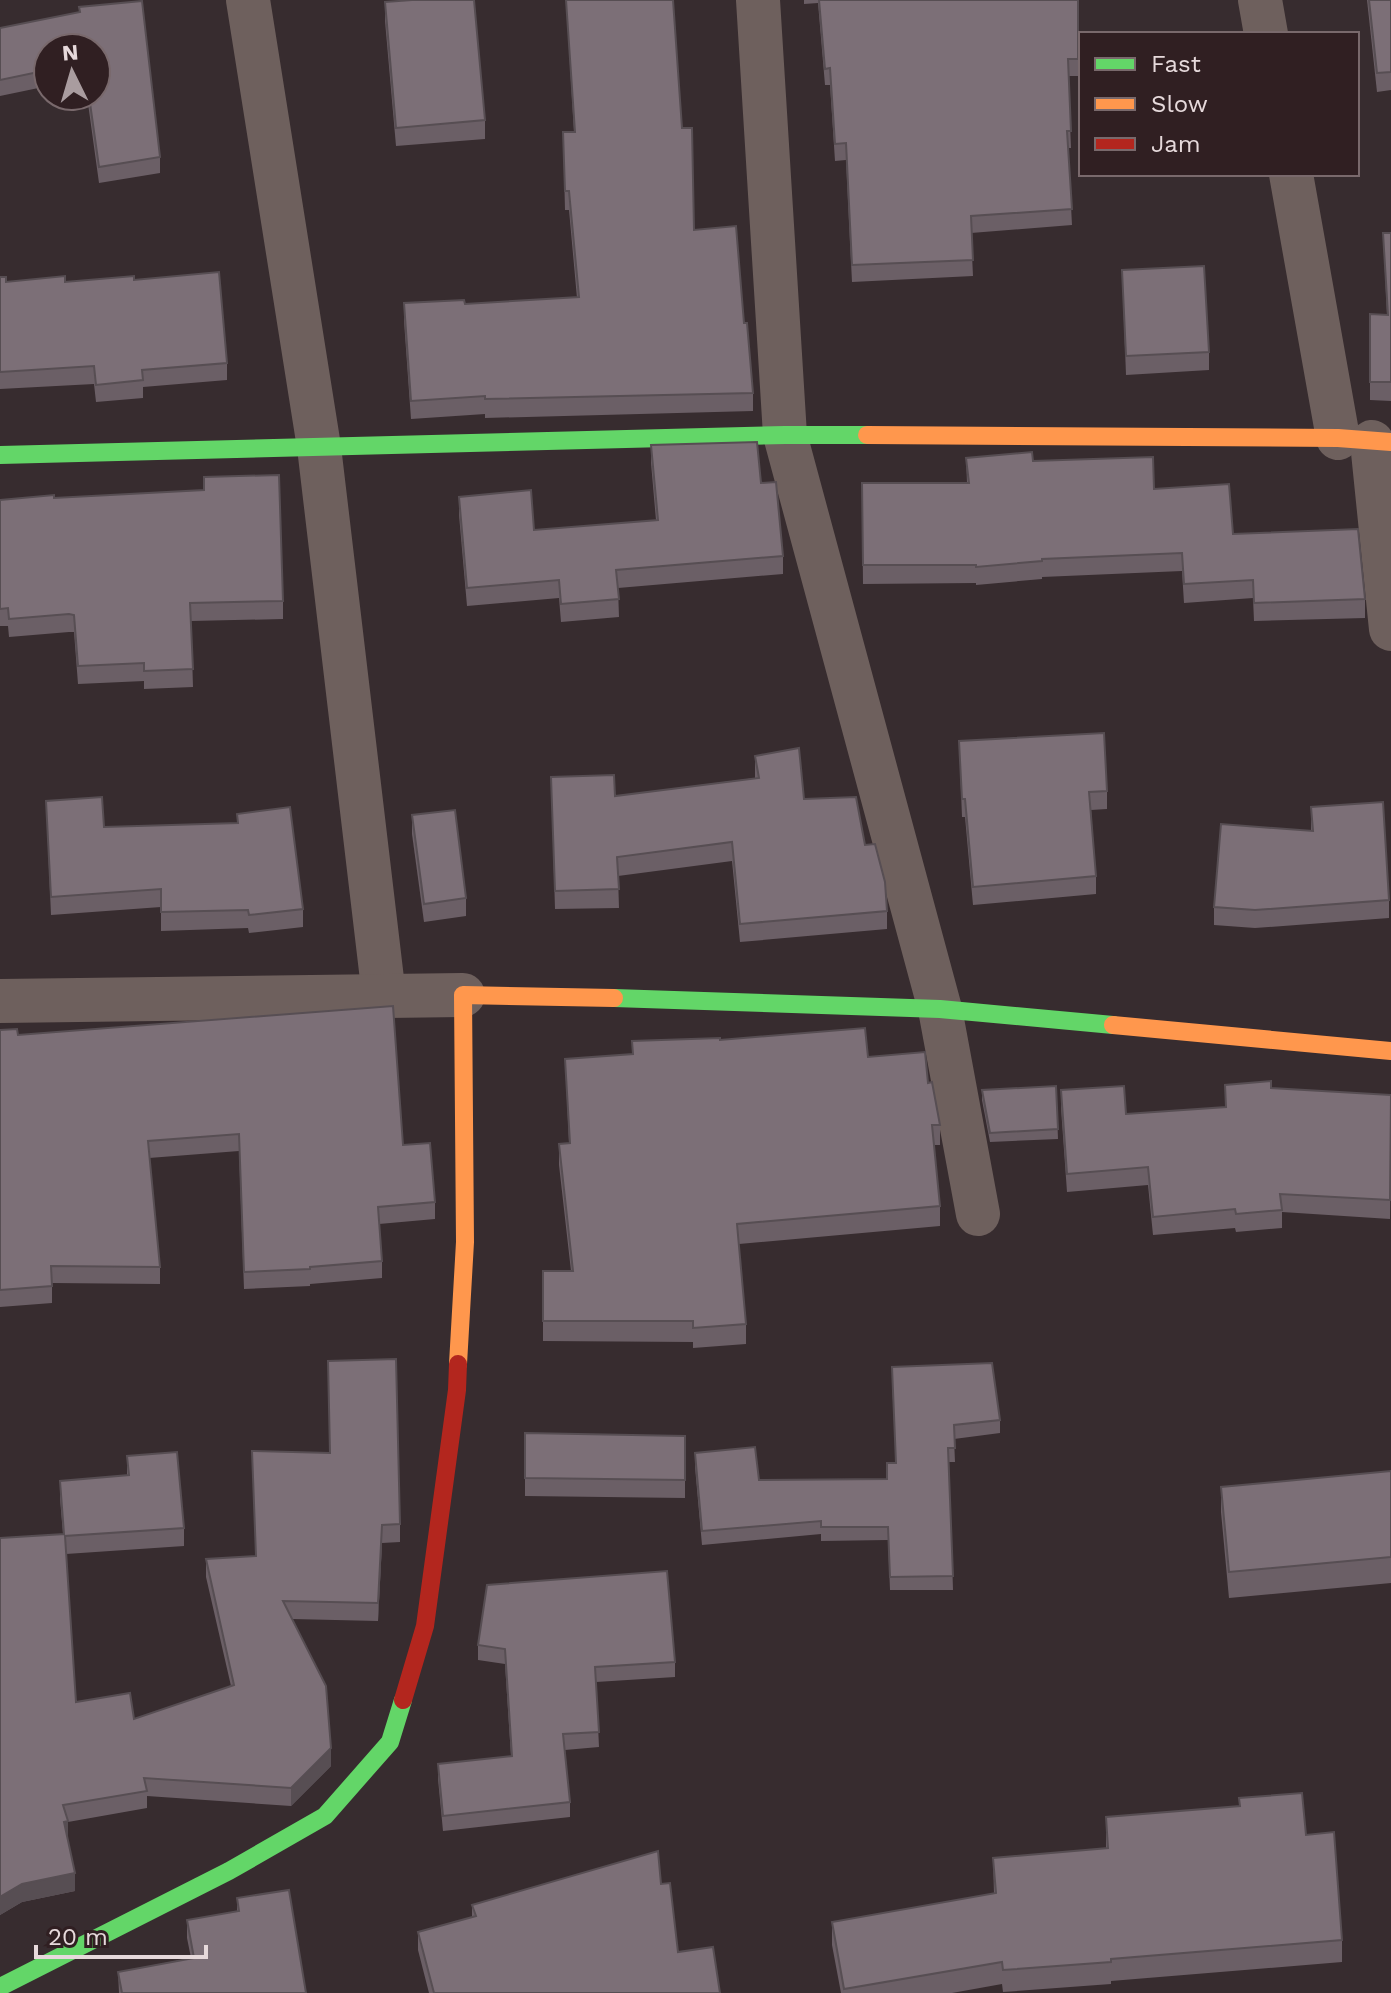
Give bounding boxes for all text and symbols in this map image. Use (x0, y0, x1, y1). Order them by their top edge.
north arrow (32, 32, 112, 112)
legend (1079, 32, 1359, 176)
text: N (61, 39, 80, 66)
text: Fast (1151, 50, 1201, 78)
text: Slow (1151, 90, 1208, 118)
text: Jam (1151, 130, 1201, 158)
scale bar (36, 1909, 206, 1959)
text: 20 m (48, 1923, 108, 1951)

